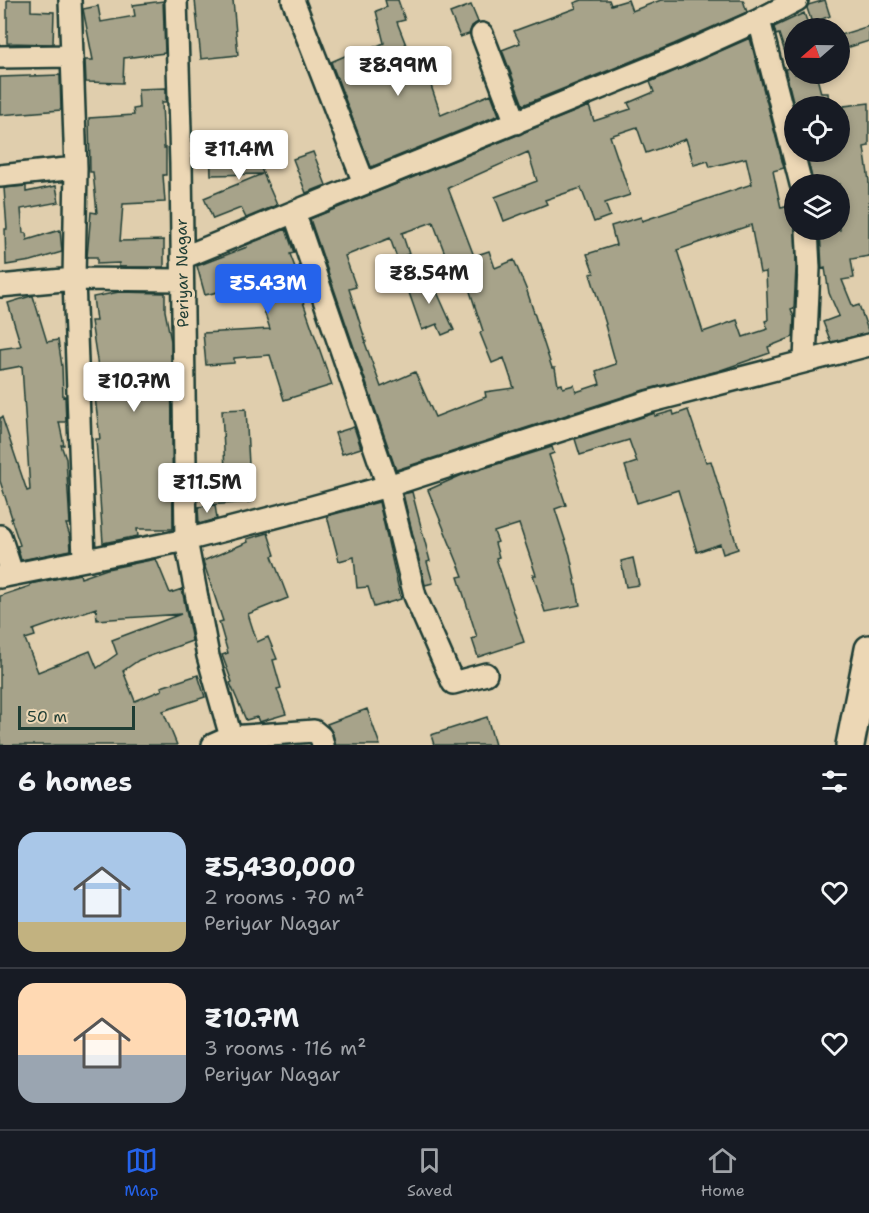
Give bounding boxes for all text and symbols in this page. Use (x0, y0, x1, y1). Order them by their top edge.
north arrow (784, 18, 850, 84)
map controls (784, 18, 850, 240)
pin: ₹8.99M (349, 46, 447, 97)
text: ₹8.99M (359, 52, 437, 78)
button: locate (784, 96, 850, 162)
pin: ₹11.4M (190, 130, 288, 181)
text: ₹11.4M (204, 136, 274, 162)
button: layers (784, 174, 850, 240)
street label: Periyar Nagar (171, 218, 193, 328)
pin: ₹8.54M (380, 254, 478, 305)
text: ₹8.54M (389, 260, 469, 286)
pin: ₹5.43M (219, 264, 317, 315)
text: ₹5.43M (229, 270, 307, 296)
pin: ₹10.7M (85, 362, 183, 413)
text: ₹10.7M (97, 368, 171, 394)
pin: ₹11.5M (158, 463, 256, 514)
text: ₹11.5M (172, 469, 242, 495)
scale bar (18, 703, 135, 730)
text: 50 m (27, 706, 67, 727)
text: 6 homes (18, 764, 132, 799)
icon: filters (818, 765, 851, 798)
text: ₹5,430,000 (204, 849, 356, 884)
icon: home (66, 856, 138, 928)
icon: heart (818, 876, 851, 909)
text: 2 rooms · 70 m² (204, 884, 365, 910)
text: Periyar Nagar (204, 910, 341, 936)
text: ₹10.7M (204, 1000, 299, 1035)
icon: home (66, 1007, 138, 1079)
icon: heart (818, 1027, 851, 1060)
text: 3 rooms · 116 m² (204, 1035, 366, 1061)
text: Periyar Nagar (204, 1061, 341, 1087)
tab: Map (124, 1144, 158, 1201)
tab: Saved (407, 1144, 452, 1201)
tab: Home (701, 1144, 745, 1201)

